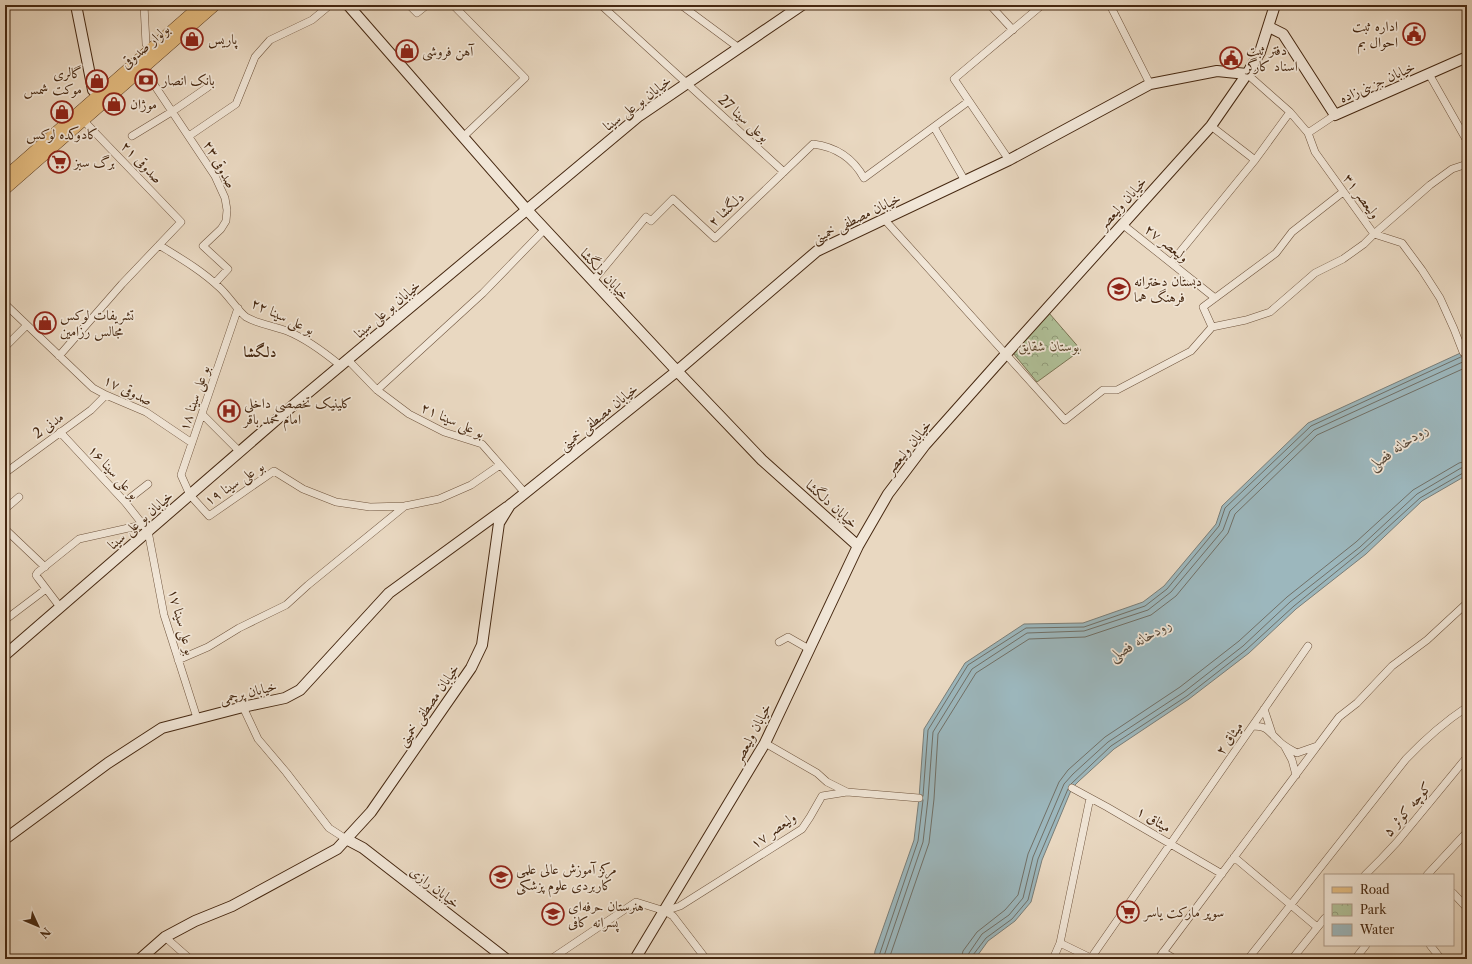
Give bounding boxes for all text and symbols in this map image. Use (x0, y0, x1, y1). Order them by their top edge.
place label: اداره ثبت احوال بم (1352, 17, 1398, 55)
street label: بولوار صدوقی (117, 20, 173, 72)
public building icon: اداره ثبت احوال بم (1401, 21, 1427, 47)
shop icon: پاریس (179, 26, 205, 52)
place label: پاریس (208, 30, 238, 50)
shop icon: آهن فروشی (394, 38, 420, 64)
place label: دفتر ثبت اسناد کارگر (1244, 41, 1298, 75)
place label: آهن فروشی (422, 42, 475, 61)
public building icon: دفتر ثبت اسناد کارگر (1218, 45, 1244, 71)
street label: خیابان جزینی‌زاده (1336, 57, 1418, 108)
place label: گالری موکت شمس (24, 64, 82, 99)
bank icon: بانک انصار (133, 67, 159, 93)
shop icon: گالری موکت شمس (84, 68, 110, 94)
place label: بانک انصار (160, 71, 215, 89)
street label: خیابان بو علی سینا (599, 71, 675, 135)
street label: بوعلی سینا 27 (714, 90, 774, 147)
shop icon: موژان (101, 91, 127, 117)
place label: موژان (130, 95, 157, 113)
shop icon: کادوکده لوکس (49, 99, 75, 125)
place label: کادوکده لوکس (26, 125, 98, 144)
street label: صدوقی ۲۱ (117, 137, 167, 187)
street label: صدوقی ۲۳ (200, 137, 240, 191)
supermarket icon: برگ سبز (46, 149, 72, 175)
place label: برگ سبز (72, 153, 115, 171)
street label: ولیعصر ۳۱ (1339, 170, 1384, 223)
street label: خیابان ولیعصر (1092, 173, 1151, 235)
street label: دلگشا ۲ (704, 188, 748, 230)
street label: خیابان مصطفی خمینی (809, 189, 904, 249)
street label: ولیعصر ۲۷ (1141, 220, 1193, 267)
street label: خیابان دلگشا (577, 244, 633, 304)
place label: دبستان دخترانه فرهنگ هما (1134, 272, 1202, 306)
street label: خیابان بو علی سینا (350, 276, 424, 343)
school or university icon: دبستان دخترانه فرهنگ هما (1106, 276, 1132, 302)
street label: بو علی سینا ۲۲ (248, 294, 318, 340)
place label: تشریفات لوکس مجالس رزامین (60, 306, 134, 341)
shop icon: تشریفات لوکس مجالس رزامین (32, 310, 58, 336)
park label: بوستان شقایق (1018, 337, 1080, 355)
district label: دلگشا (244, 342, 276, 361)
street label: بو علی سینا ۱۸ (174, 363, 215, 433)
street label: صدوقی ۱۷ (101, 370, 155, 410)
street label: خیابان مصطفی خمینی (555, 380, 643, 456)
place label: کلینیک تخصصی داخلی امام محمد باقر (242, 394, 352, 432)
hospital icon: کلینیک تخصصی داخلی امام محمد باقر (216, 398, 242, 424)
street label: بو علی سینا ۲۱ (418, 398, 488, 443)
street label: مدنی 2 (29, 408, 67, 442)
street label: خیابان ولیعصر (879, 416, 936, 480)
water label: رودخانه فصلی (1364, 419, 1433, 476)
street label: بو علی سینا ۱۶ (84, 441, 144, 504)
street label: بو علی سینا ۱۹ (201, 457, 268, 510)
street label: خیابان دلگشا (802, 476, 862, 532)
street label: خیابان بو علی سینا (103, 487, 177, 554)
street label: بو علی سینا ۱۷ (164, 587, 200, 658)
water label: رودخانه فصلی (1105, 614, 1175, 667)
street label: خیابان مصطفی خمینی (393, 660, 465, 751)
street label: خیابان پرچمی (217, 677, 279, 708)
street label: خیابان ولیعصر (728, 700, 776, 768)
street label: میثاق ۲ (1211, 718, 1247, 758)
street label: کوچه کوثر ۵ (1379, 778, 1436, 841)
street label: میثاق ۱ (1133, 802, 1175, 836)
street label: ولیعصر ۱۷ (747, 808, 800, 853)
place label: مرکز آموزش عالی علمی کاربردی علوم پزشکی (516, 860, 617, 898)
street label: خیابان رازی (406, 862, 464, 912)
school or university icon: مرکز آموزش عالی علمی کاربردی علوم پزشکی (488, 864, 514, 890)
legend (1324, 874, 1454, 946)
text: Road (1360, 882, 1390, 897)
place label: هنرستان حرفه‌ای پسرانه کافی (568, 897, 644, 933)
supermarket icon: سوپر مارکت یاسر (1115, 899, 1141, 925)
school or university icon: هنرستان حرفه‌ای پسرانه کافی (540, 901, 566, 927)
text: Park (1360, 902, 1387, 917)
place label: سوپر مارکت یاسر (1142, 903, 1224, 922)
north arrow (18, 906, 58, 946)
text: Water (1359, 922, 1394, 937)
text: N (37, 925, 54, 942)

